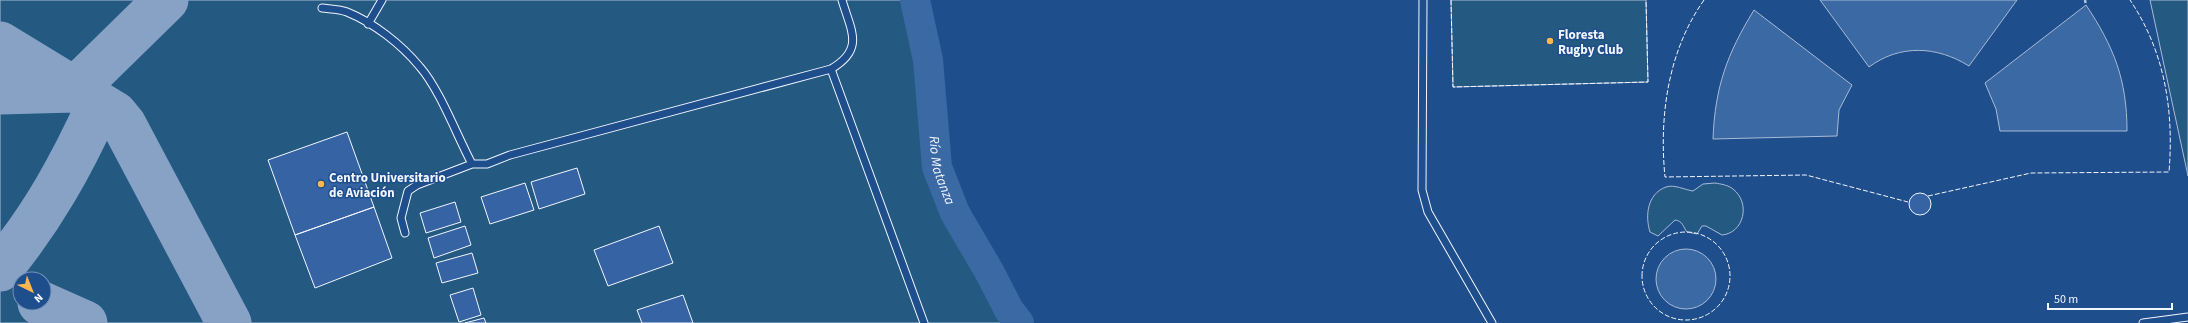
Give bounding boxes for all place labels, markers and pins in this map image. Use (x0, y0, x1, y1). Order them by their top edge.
place label: Floresta Rugby Club (1558, 26, 1623, 59)
marker: Floresta Rugby Club (1545, 36, 1555, 46)
place label: Centro Universitario de Aviación (329, 169, 446, 202)
marker: Centro Universitario de Aviación (316, 179, 326, 189)

